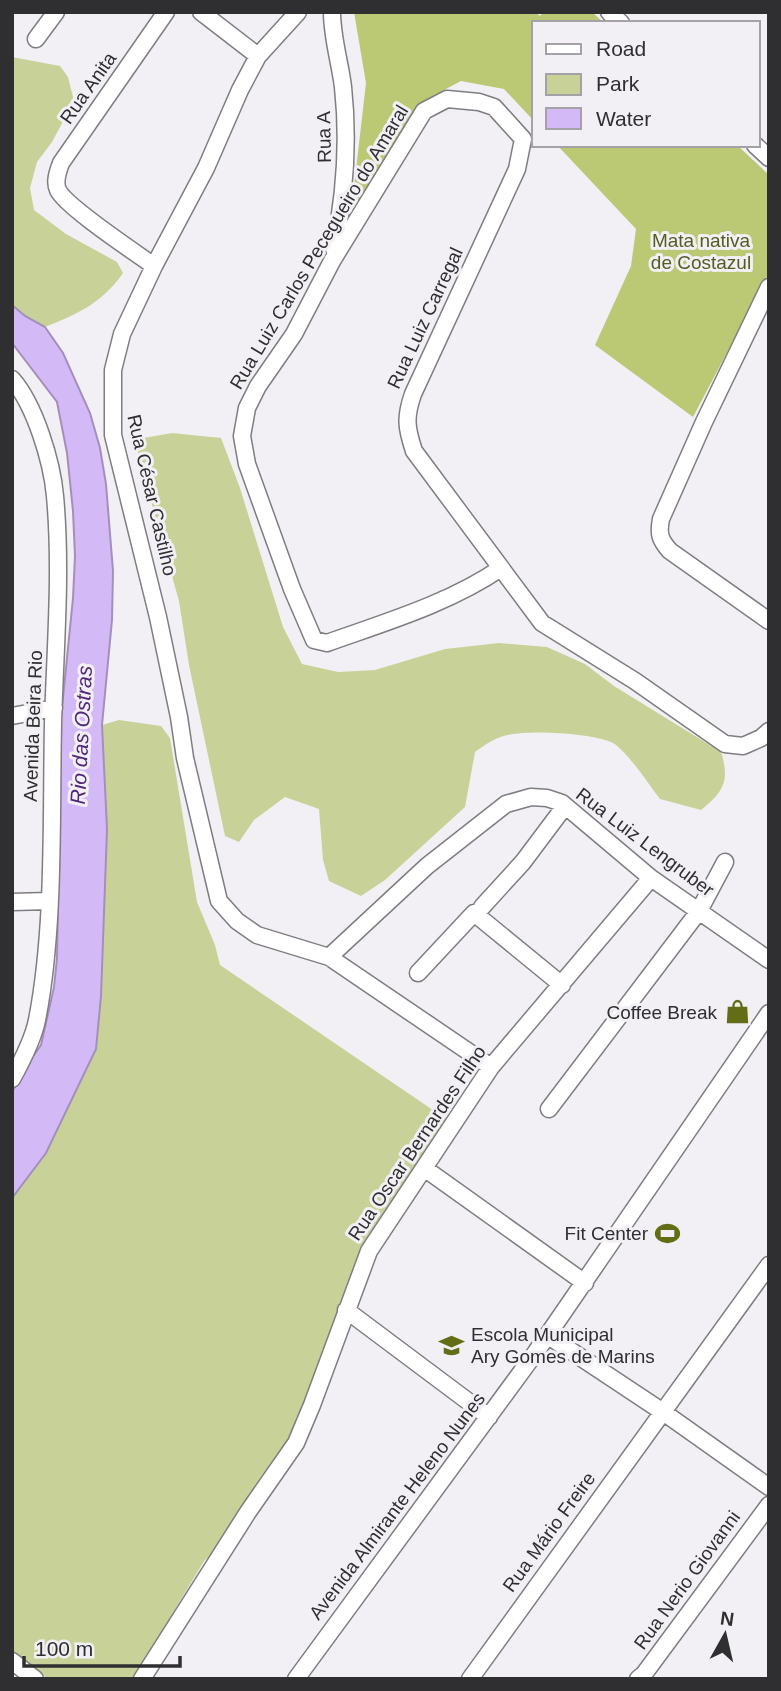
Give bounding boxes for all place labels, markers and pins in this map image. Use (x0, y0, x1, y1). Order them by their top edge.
shop icon: Coffee Break (723, 998, 751, 1026)
place label: Coffee Break (606, 1002, 717, 1023)
sports icon: Fit Center (654, 1219, 682, 1247)
place label: Fit Center (565, 1223, 649, 1244)
place label: Escola Municipal Ary Gomes de Marins (471, 1324, 655, 1367)
school or university icon: Escola Municipal Ary Gomes de Marins (437, 1331, 465, 1359)

